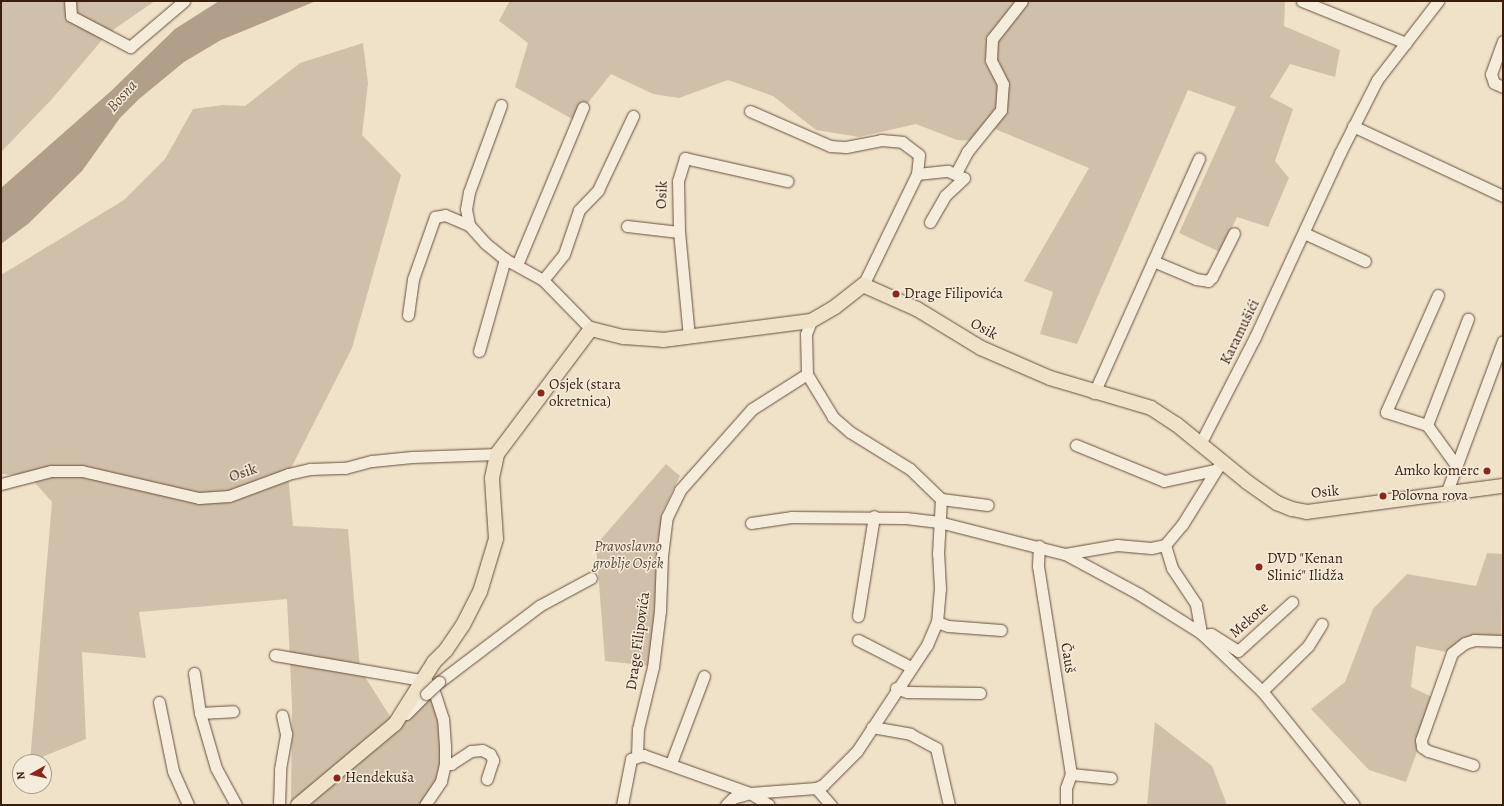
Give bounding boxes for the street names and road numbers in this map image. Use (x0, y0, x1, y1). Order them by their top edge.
street label: Osik (653, 181, 671, 209)
street label: Karamušići (1217, 296, 1263, 368)
street label: Osik (967, 314, 1001, 344)
street label: Osik (227, 460, 259, 486)
street label: Osik (1310, 482, 1340, 502)
street label: Drage Filipovića (622, 591, 654, 691)
street label: Mekote (1226, 598, 1272, 642)
street label: Čauš (1057, 642, 1079, 674)

